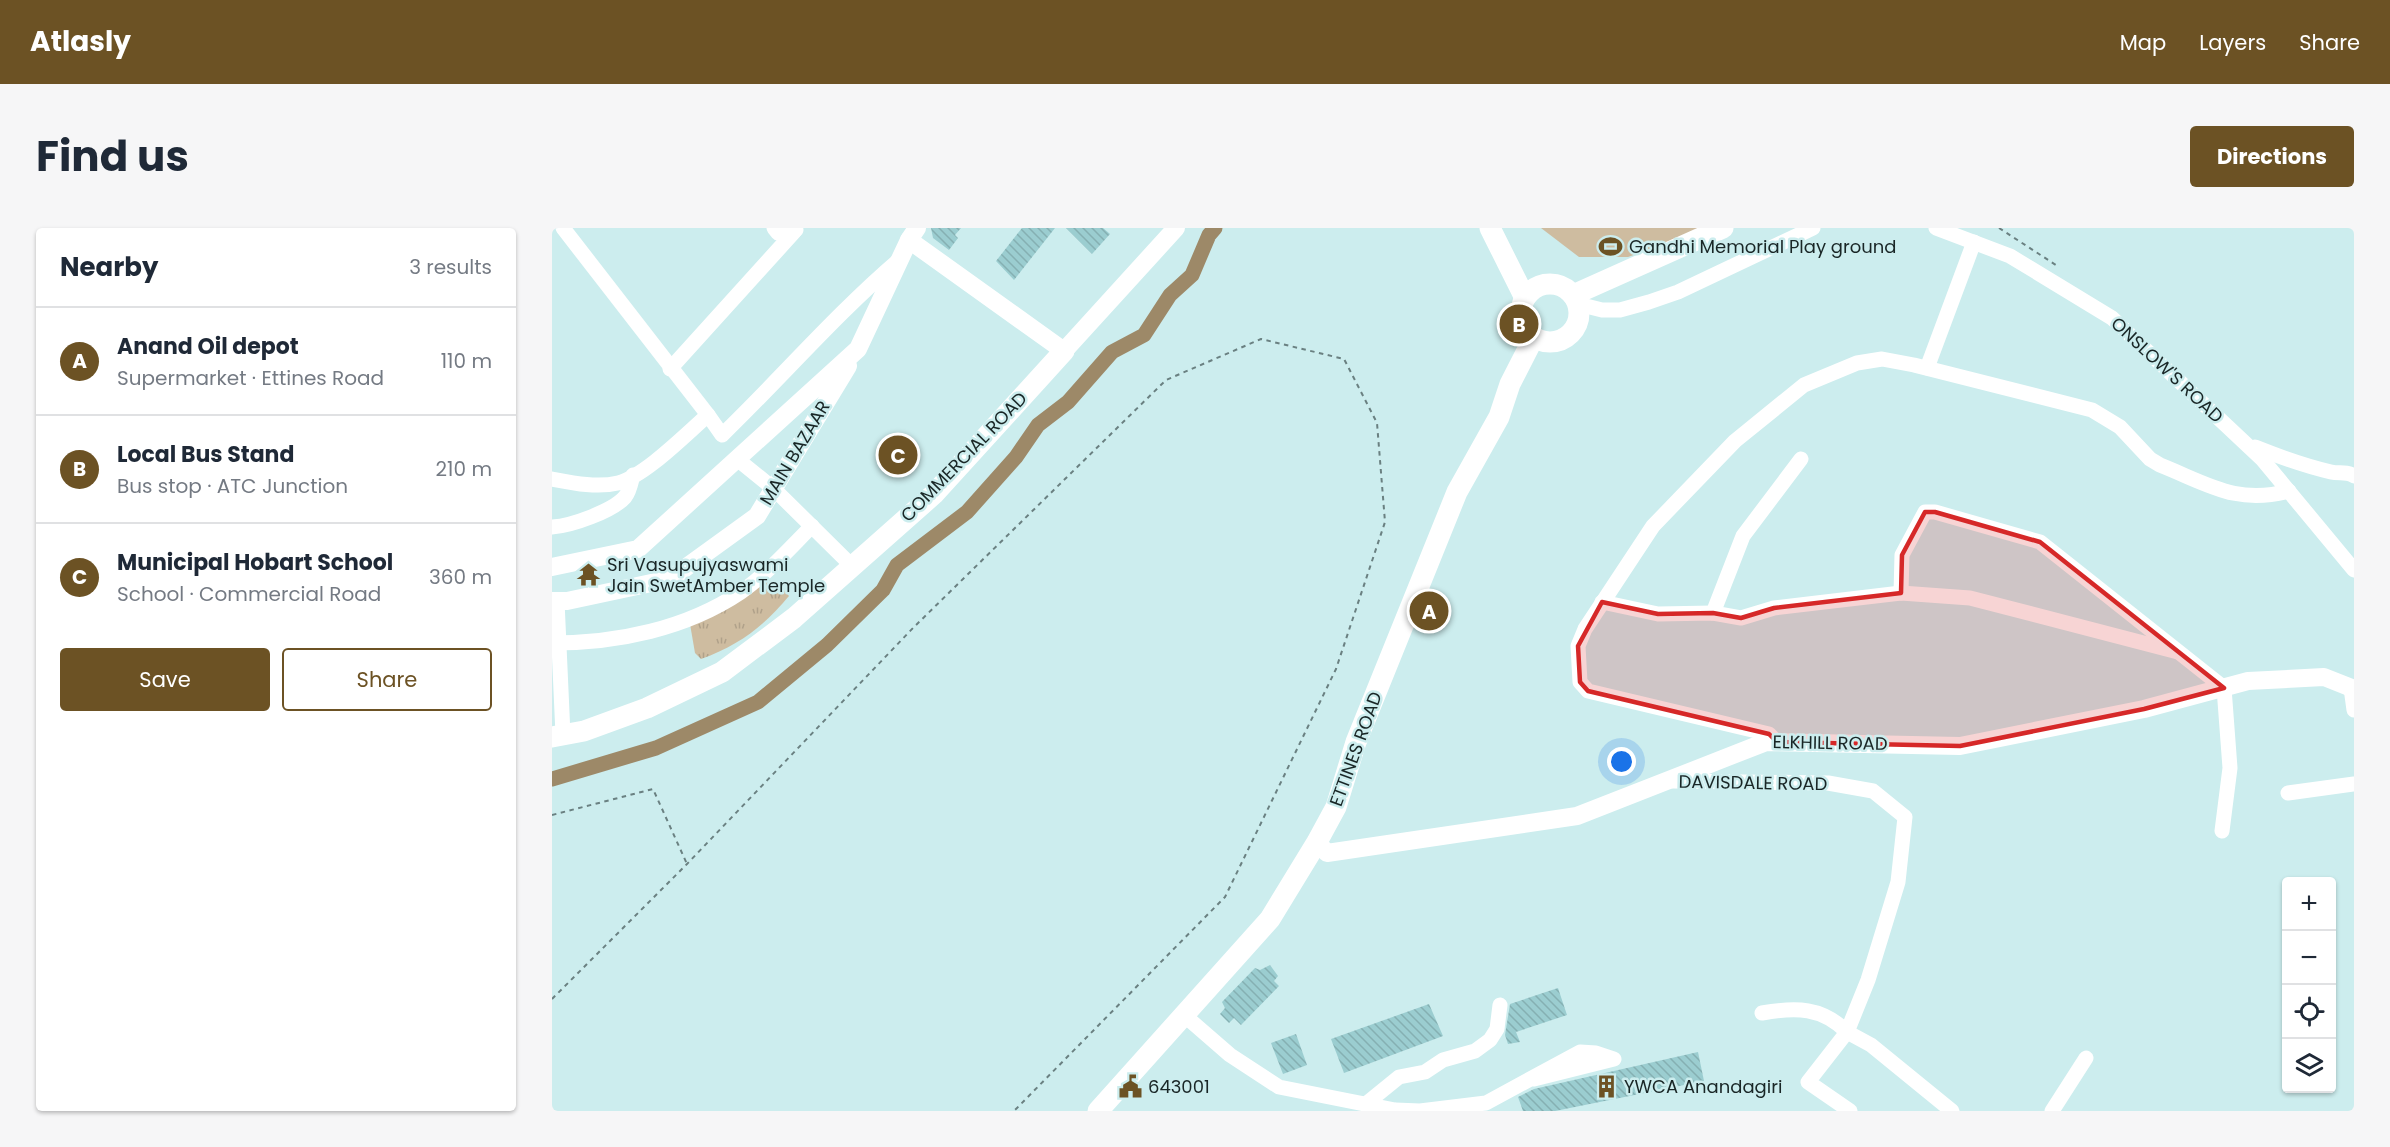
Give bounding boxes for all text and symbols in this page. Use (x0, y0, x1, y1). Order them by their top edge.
text: Atlasly (30, 22, 131, 61)
text: Map (2120, 28, 2166, 57)
text: Layers (2199, 28, 2266, 57)
text: Share (2299, 28, 2360, 57)
button: Directions (2190, 126, 2354, 187)
text: Find us (36, 127, 189, 186)
sports icon: Gandhi Memorial Play ground (1598, 234, 1624, 260)
place label: Gandhi Memorial Play ground (1629, 234, 1896, 259)
text: Nearby (60, 249, 158, 285)
text: 3 results (409, 253, 492, 281)
pin: B (1500, 302, 1538, 346)
street label: ONSLOW'S ROAD (2106, 311, 2229, 428)
text: Anand Oil depot (117, 331, 299, 362)
text: A (72, 347, 87, 375)
text: 110 m (441, 347, 492, 375)
text: Supermarket · Ettines Road (117, 364, 384, 392)
street label: COMMERCIAL ROAD (896, 388, 1032, 526)
street label: MAIN BAZAAR (754, 396, 836, 510)
pin: C (878, 432, 918, 478)
text: Local Bus Stand (117, 439, 294, 470)
text: B (73, 455, 86, 483)
text: 210 m (436, 455, 492, 483)
text: Bus stop · ATC Junction (117, 472, 348, 500)
text: Municipal Hobart School (117, 547, 393, 578)
place label: Sri Vasupujyaswami Jain SwetAmber Temple (607, 552, 825, 598)
temple icon: Sri Vasupujyaswami Jain SwetAmber Temple (576, 562, 602, 588)
text: C (72, 563, 87, 591)
text: 360 m (429, 563, 492, 591)
text: School · Commercial Road (117, 580, 381, 608)
pin: A (1410, 588, 1448, 634)
button: Save (60, 648, 270, 711)
button: Share (282, 648, 492, 711)
street label: ETTINES ROAD (1323, 688, 1388, 810)
street label: ELKHILL ROAD (1772, 729, 1888, 756)
your location (1607, 747, 1636, 776)
street label: DAVISDALE ROAD (1678, 769, 1828, 796)
map controls (2282, 877, 2336, 1093)
button: + (2282, 877, 2336, 931)
button: − (2282, 931, 2336, 985)
button: locate (2282, 985, 2336, 1039)
button: layers (2282, 1039, 2336, 1093)
public building icon: 643001 (1117, 1074, 1143, 1100)
place label: 643001 (1148, 1074, 1210, 1099)
building icon: YWCA Anandagiri (1593, 1074, 1619, 1100)
place label: YWCA Anandagiri (1624, 1074, 1782, 1099)

